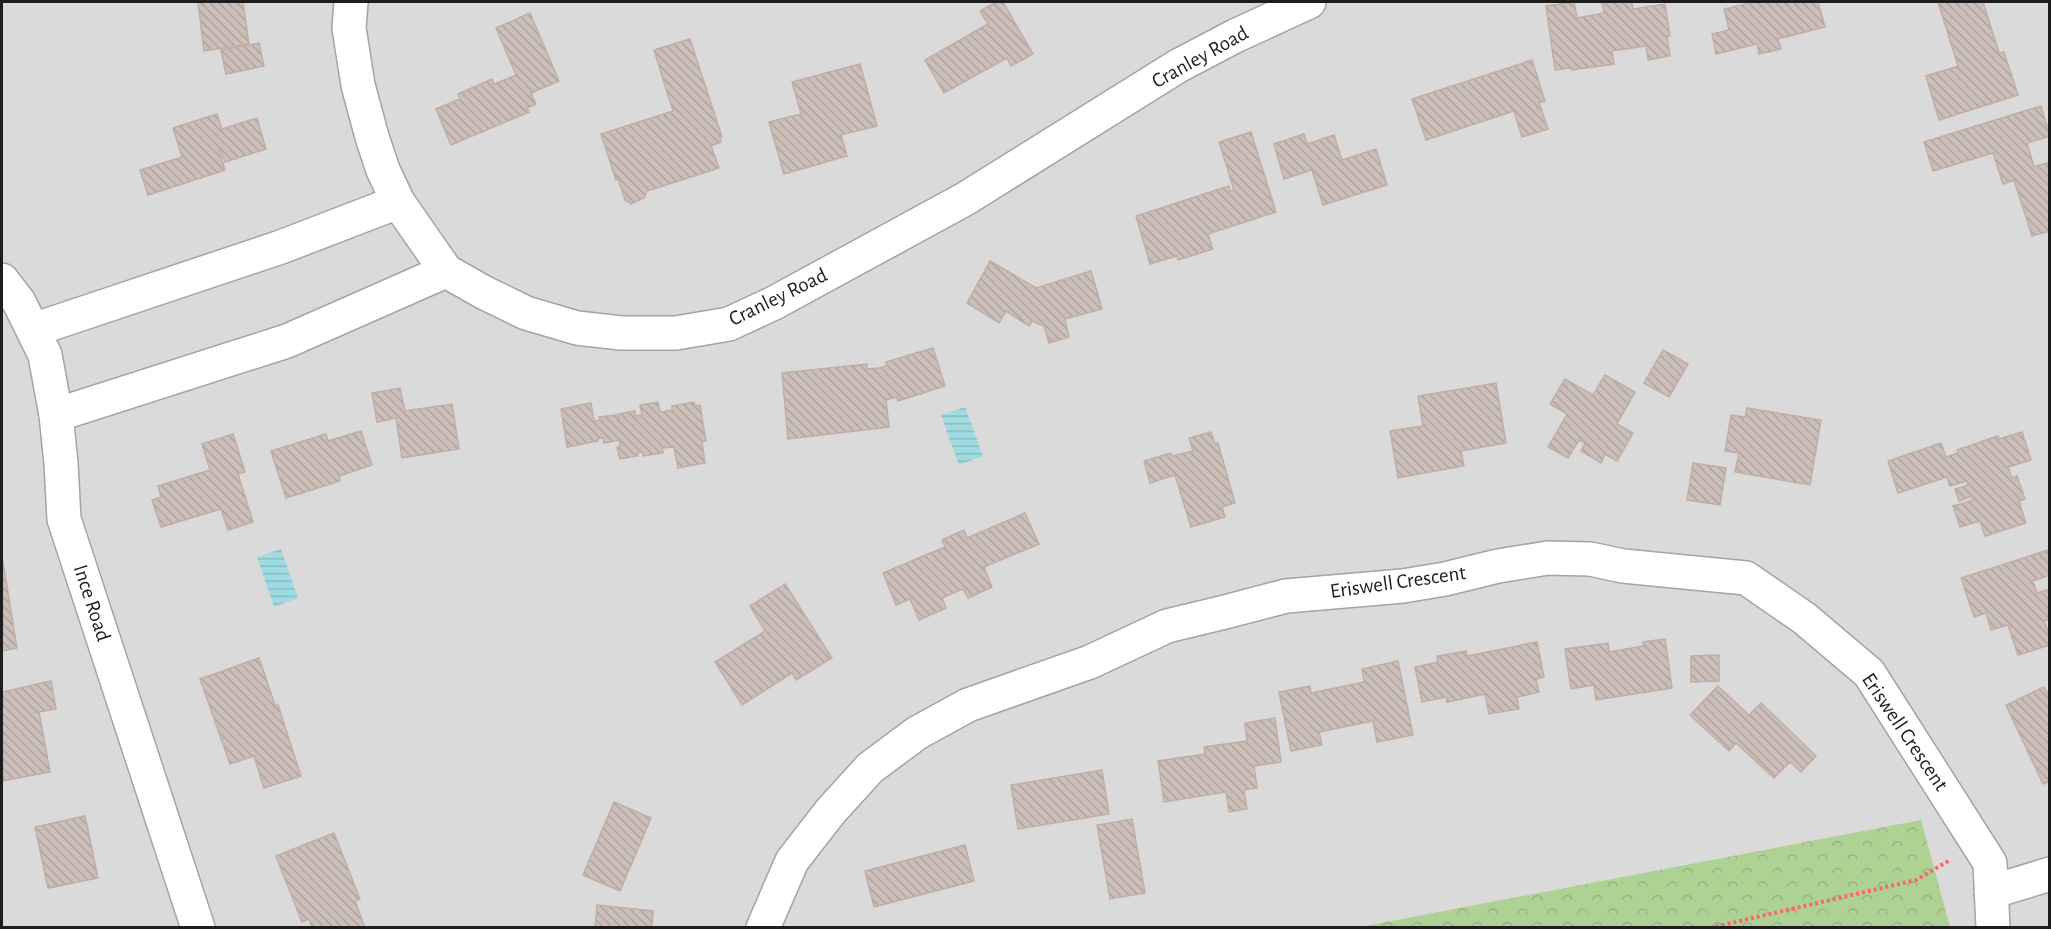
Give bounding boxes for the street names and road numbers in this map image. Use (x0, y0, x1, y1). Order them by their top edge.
street label: Cranley Road (1148, 22, 1252, 92)
street label: Cranley Road (726, 264, 831, 330)
street label: Ince Road (70, 562, 114, 644)
street label: Eriswell Crescent (1329, 562, 1468, 602)
street label: Eriswell Crescent (1858, 669, 1952, 795)

